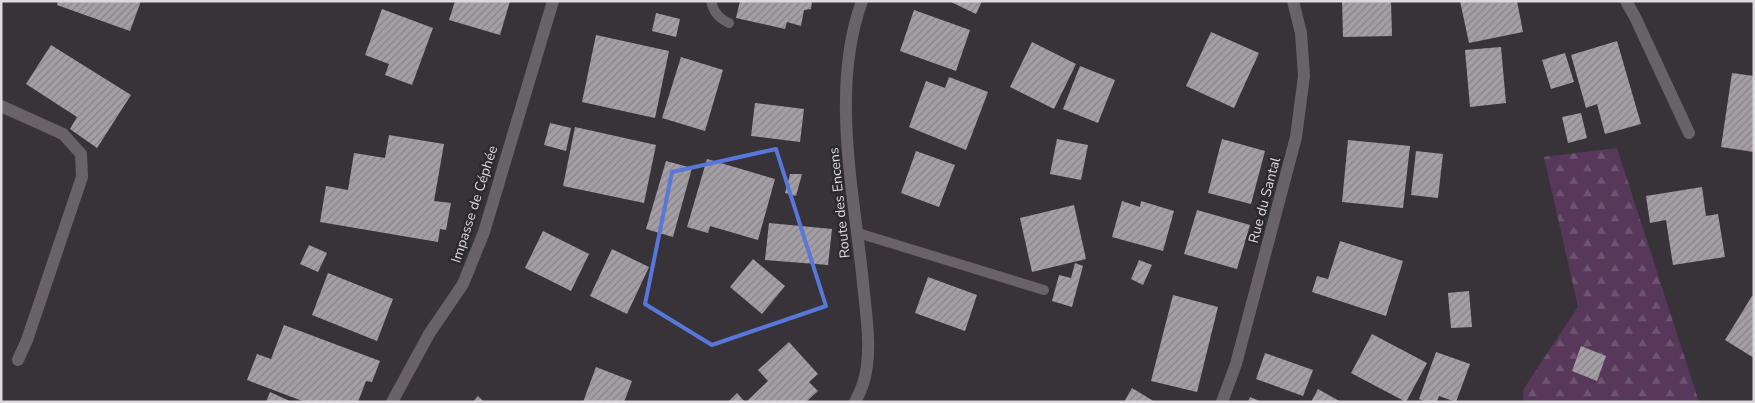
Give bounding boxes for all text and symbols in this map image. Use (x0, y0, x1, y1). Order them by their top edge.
street label: Impasse de Céphée (447, 143, 502, 265)
street label: Route des Encens (824, 146, 855, 259)
street label: Rue du Santal (1244, 154, 1285, 245)

